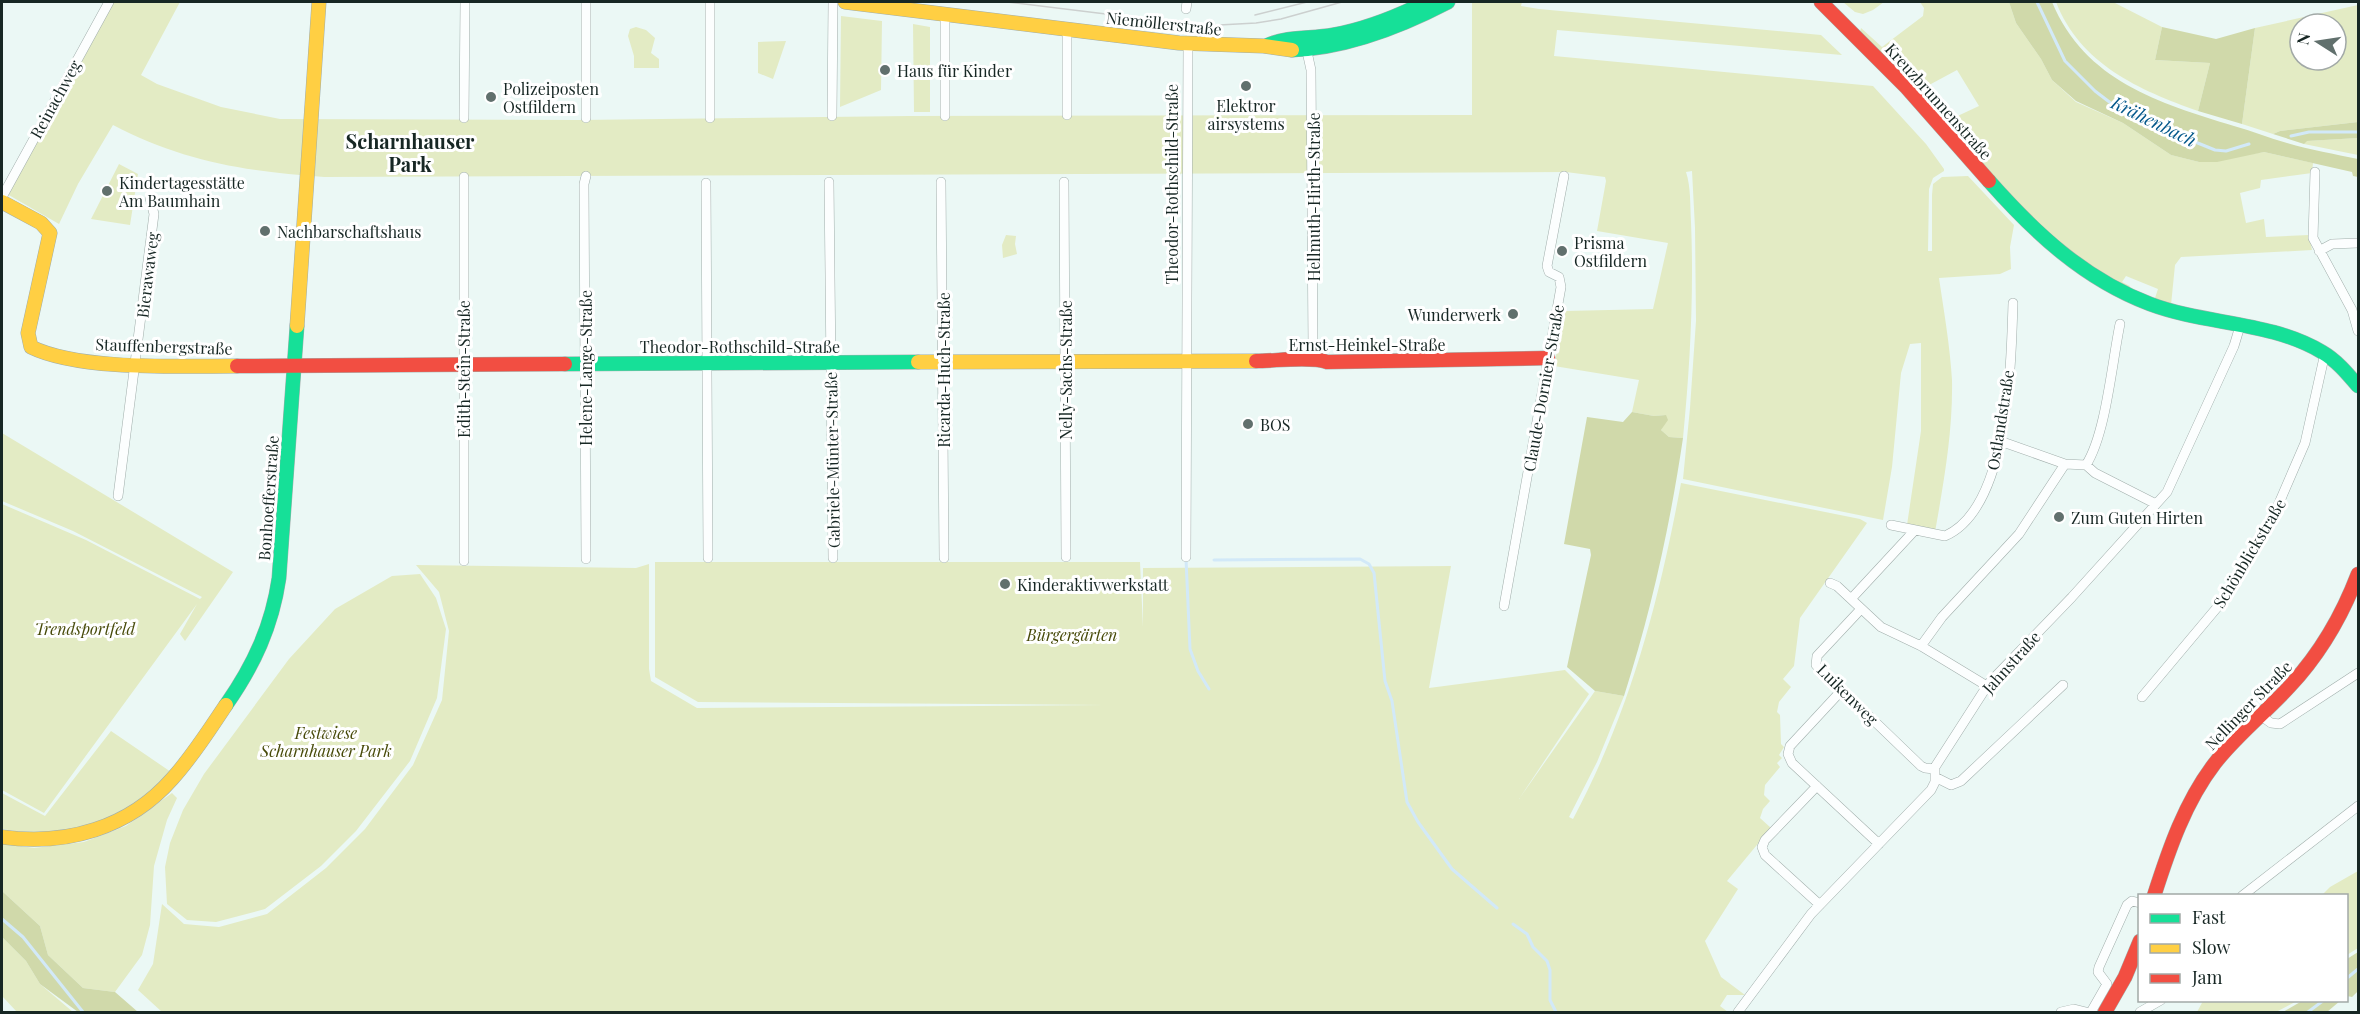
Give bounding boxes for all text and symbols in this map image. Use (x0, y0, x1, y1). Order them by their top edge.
street label: Niemöllerstraße (1105, 6, 1223, 40)
north arrow (2288, 12, 2348, 72)
text: N (2291, 31, 2314, 47)
street label: Kreuzbrunnenstraße (1881, 38, 1997, 164)
street label: Reinachweg (25, 56, 85, 142)
place label: Haus für Kinder (897, 60, 1012, 81)
marker: Haus für Kinder (878, 63, 892, 77)
place label: Polizeiposten Ostfildern (503, 78, 599, 117)
marker: Elektror airsystems (1239, 79, 1253, 93)
street label: Theodor-Rothschild-Straße (1161, 84, 1182, 284)
marker: Polizeiposten Ostfildern (484, 90, 498, 104)
water label: Krähenbach (2107, 90, 2201, 152)
place label: Elektror airsystems (1207, 95, 1285, 134)
street label: Hellmuth-Hirth-Straße (1303, 112, 1324, 282)
district label: Scharnhauser Park (346, 127, 475, 177)
place label: Kindertagesstätte Am Baumhain (118, 172, 245, 211)
marker: Kindertagesstätte Am Baumhain (100, 184, 114, 198)
place label: Nachbarschaftshaus (277, 221, 421, 242)
marker: Nachbarschaftshaus (258, 224, 272, 238)
street label: Bierawaweg (131, 230, 163, 319)
place label: Prisma Ostfildern (1574, 232, 1648, 271)
marker: Prisma Ostfildern (1555, 244, 1569, 258)
street label: Helene-Lange-Straße (575, 290, 596, 446)
street label: Ricarda-Huch-Straße (933, 292, 954, 448)
street label: Edith-Stein-Straße (453, 300, 474, 438)
street label: Nelly-Sachs-Straße (1055, 300, 1076, 440)
street label: Claude-Dornier-Straße (1518, 303, 1568, 473)
place label: Wunderwerk (1407, 304, 1501, 325)
marker: Wunderwerk (1506, 307, 1520, 321)
street label: Stauffenbergstraße (95, 333, 233, 359)
street label: Ernst-Heinkel-Straße (1288, 334, 1446, 355)
street label: Theodor-Rothschild-Straße (640, 336, 840, 357)
street label: Ostlandstraße (1982, 368, 2018, 472)
street label: Gabriele-Münter-Straße (820, 372, 844, 548)
place label: BOS (1260, 414, 1290, 435)
marker: BOS (1241, 417, 1255, 431)
street label: Bonhoefferstraße (253, 435, 283, 561)
street label: Schönblickstraße (2208, 494, 2290, 612)
place label: Zum Guten Hirten (2071, 507, 2203, 528)
marker: Zum Guten Hirten (2052, 510, 2066, 524)
place label: Kinderaktivwerkstatt (1017, 574, 1169, 595)
marker: Kinderaktivwerkstatt (998, 577, 1012, 591)
park label: Trendsportfeld (35, 618, 136, 639)
park label: Bürgergärten (1026, 624, 1117, 645)
street label: Jahnstraße (1977, 626, 2045, 698)
street label: Nellinger Straße (2200, 656, 2296, 754)
street label: Luikenweg (1813, 659, 1883, 729)
park label: Festwiese Scharnhauser Park (259, 722, 392, 761)
legend (2138, 894, 2348, 1002)
text: Fast (2192, 905, 2226, 929)
text: Slow (2192, 935, 2230, 959)
text: Jam (2191, 965, 2222, 989)

